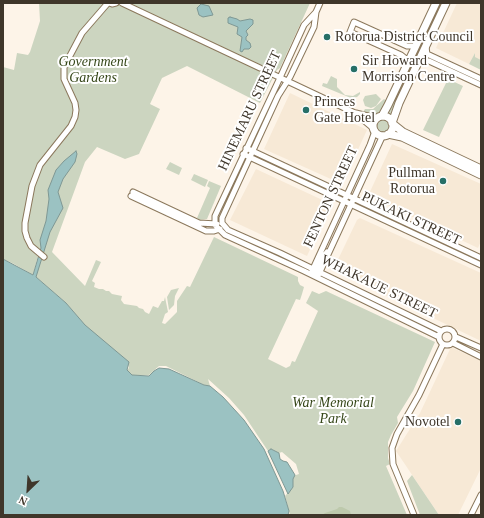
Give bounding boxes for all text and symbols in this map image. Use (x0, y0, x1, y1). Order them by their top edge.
place label: Rotorua District Council (335, 29, 473, 45)
marker: Rotorua District Council (322, 32, 332, 42)
street label: HINEMARU STREET (215, 48, 285, 174)
place label: Sir Howard Morrison Centre (362, 53, 455, 86)
park label: Government Gardens (58, 54, 128, 86)
marker: Sir Howard Morrison Centre (349, 64, 359, 74)
place label: Princes Gate Hotel (314, 94, 375, 126)
marker: Princes Gate Hotel (301, 105, 311, 115)
street label: FENTON STREET (300, 144, 362, 250)
place label: Pullman Rotorua (388, 165, 435, 198)
marker: Pullman Rotorua (438, 176, 448, 186)
street label: PUKAKI STREET (359, 189, 463, 249)
street label: WHAKAUE STREET (318, 252, 440, 322)
park label: War Memorial Park (292, 395, 374, 428)
place label: Novotel (405, 414, 450, 430)
marker: Novotel (453, 417, 463, 427)
north arrow (8, 470, 48, 510)
text: N (17, 494, 29, 508)

